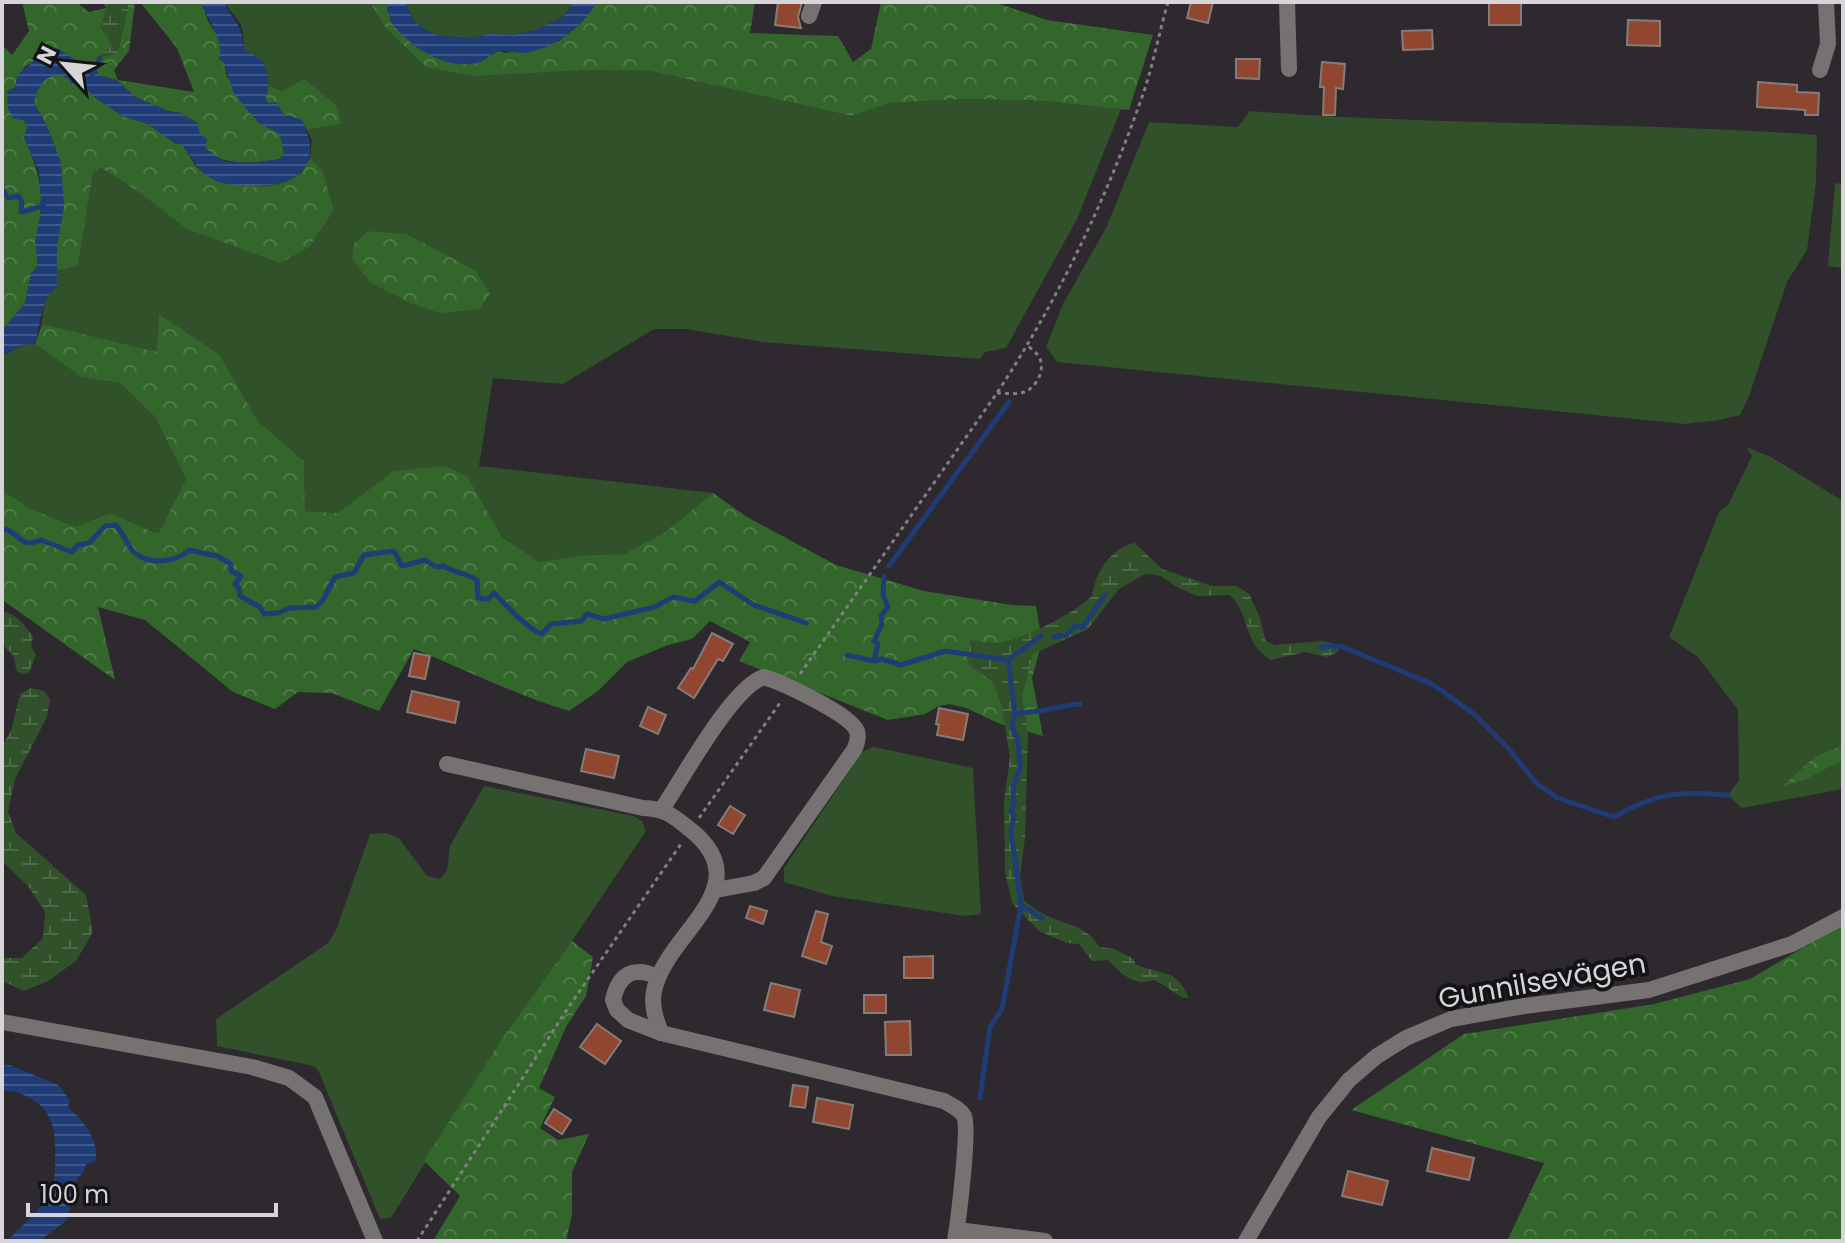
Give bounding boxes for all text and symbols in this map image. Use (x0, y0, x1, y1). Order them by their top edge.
north arrow (24, 24, 104, 104)
text: N (29, 41, 64, 70)
street label: Gunnilsevägen (1435, 944, 1649, 1018)
scale bar (28, 1167, 276, 1217)
text: 100 m (40, 1178, 109, 1211)

